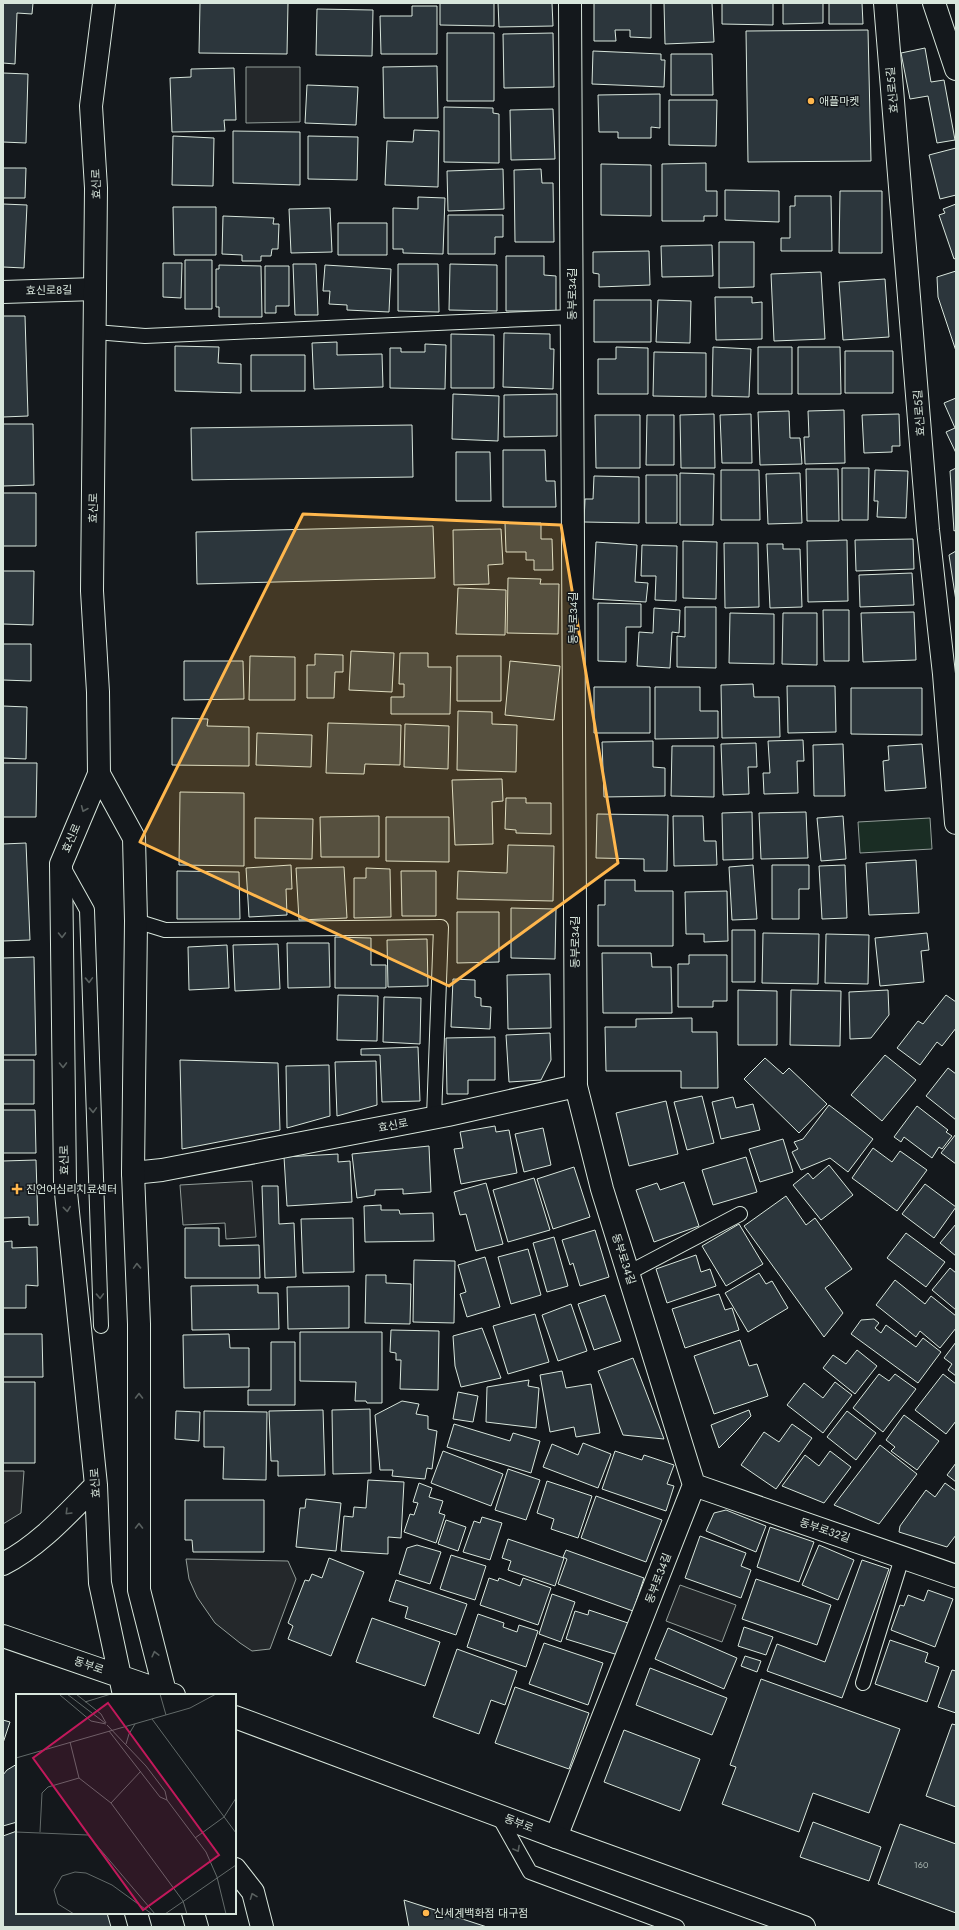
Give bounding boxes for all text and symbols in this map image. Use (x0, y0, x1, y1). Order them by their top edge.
street label: 효신로5길 (882, 66, 902, 114)
place label: 애플마켓 (819, 93, 859, 109)
marker: 애플마켓 (806, 96, 816, 106)
street label: 효신로 (87, 169, 105, 199)
street label: 동부로34길 (564, 268, 580, 320)
street label: 효신로8길 (26, 282, 72, 298)
street label: 효신로5길 (909, 389, 929, 437)
street label: 효신로 (85, 493, 101, 523)
street label: 동부로34길 (565, 592, 581, 644)
one-way arrow (81, 805, 89, 813)
street label: 효신로 (58, 821, 84, 855)
street label: 동부로34길 (567, 916, 583, 968)
one-way arrow (58, 932, 66, 938)
one-way arrow (85, 977, 93, 983)
one-way arrow (59, 1062, 67, 1068)
one-way arrow (89, 1107, 98, 1113)
street label: 효신로 (377, 1114, 409, 1136)
street label: 효신로 (56, 1145, 72, 1175)
place label: 진언어심리치료센터 (26, 1181, 117, 1197)
marker: 진언어심리치료센터 (11, 1183, 23, 1195)
one-way arrow (63, 1206, 72, 1212)
street label: 동부로34길 (608, 1231, 640, 1287)
one-way arrow (132, 1263, 141, 1269)
one-way arrow (95, 1293, 104, 1299)
one-way arrow (135, 1393, 143, 1399)
street label: 효신로 (86, 1467, 104, 1499)
one-way arrow (65, 1507, 73, 1515)
street label: 동부로32길 (797, 1514, 853, 1546)
one-way arrow (135, 1523, 143, 1529)
street label: 동부로34길 (641, 1550, 675, 1606)
one-way arrow (152, 1651, 160, 1657)
street label: 동부로 (72, 1652, 106, 1678)
inset map (16, 1694, 236, 1914)
street label: 동부로 (502, 1810, 536, 1836)
one-way arrow (513, 1845, 520, 1852)
house number: 160 (914, 1858, 929, 1871)
one-way arrow (249, 1892, 257, 1899)
place label: 신세계백화점 대구점 (434, 1905, 528, 1921)
marker: 신세계백화점 대구점 (421, 1908, 431, 1918)

